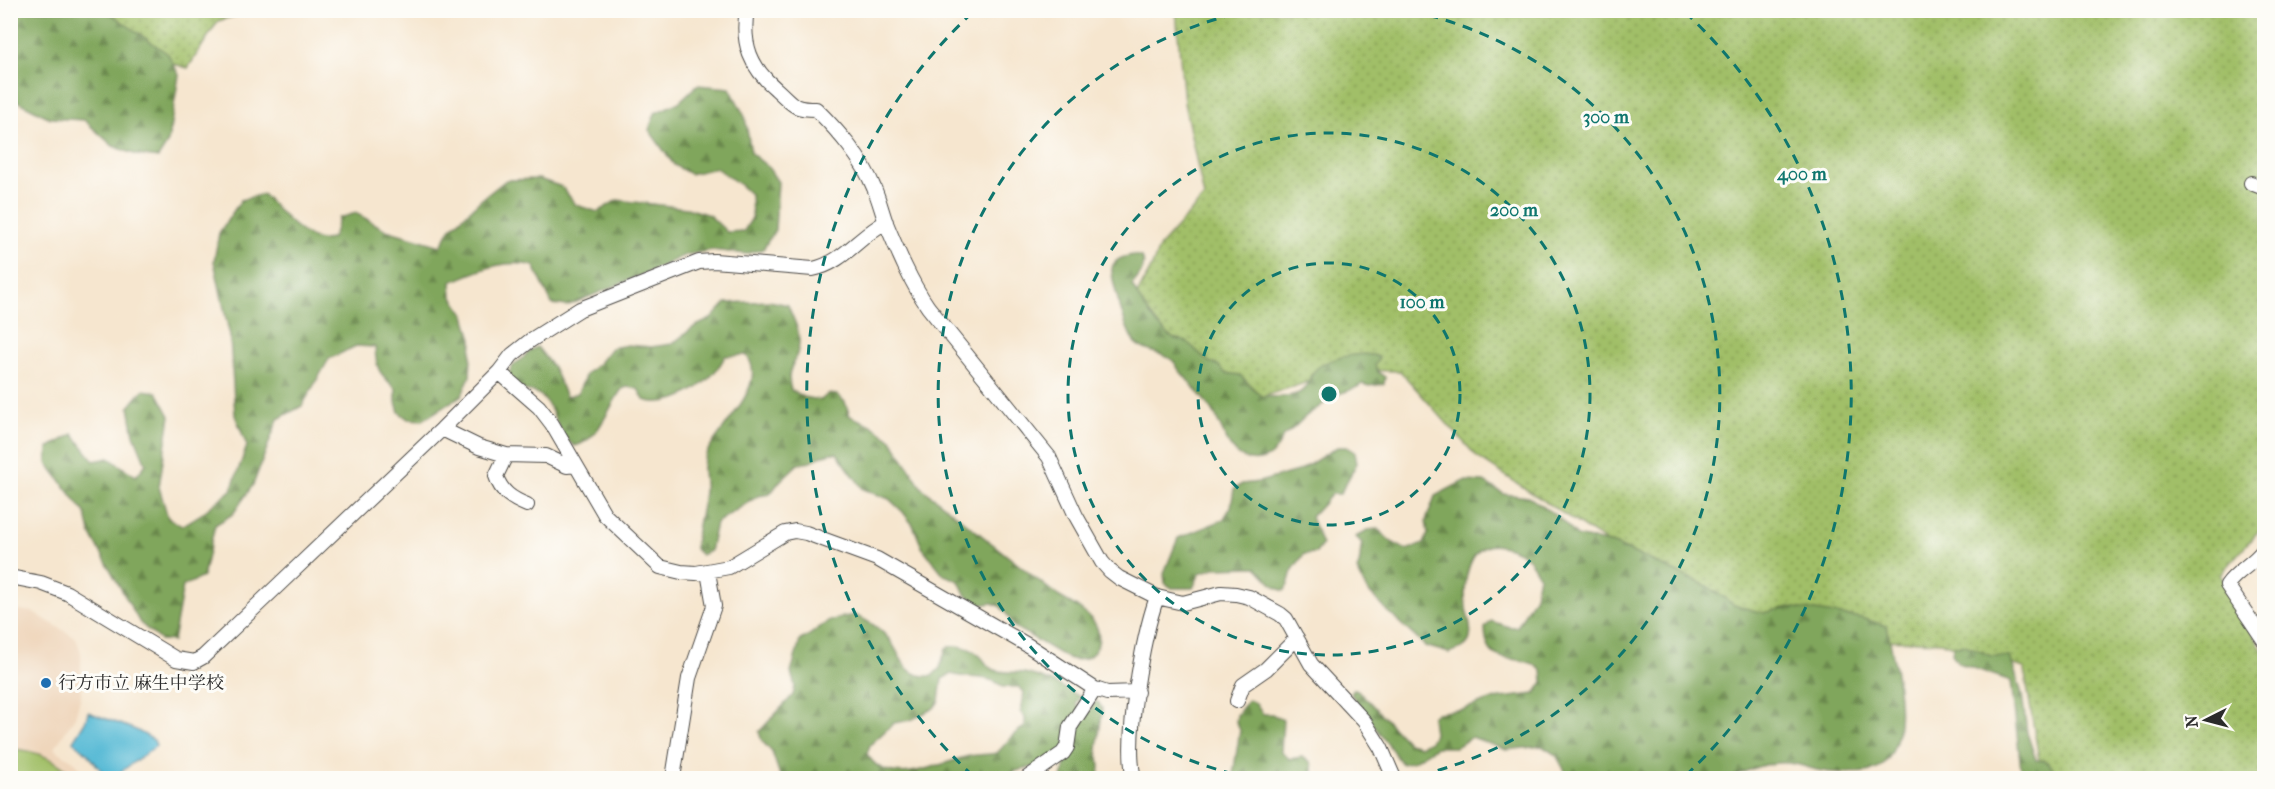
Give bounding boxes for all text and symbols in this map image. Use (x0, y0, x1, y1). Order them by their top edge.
text: 300 m (1583, 107, 1630, 128)
text: 400 m (1776, 164, 1828, 185)
text: 200 m (1490, 200, 1539, 221)
text: 100 m (1399, 292, 1446, 313)
centre of rings (1319, 384, 1339, 404)
place label: 行方市立 麻生中学校 (58, 673, 224, 694)
marker: 行方市立 麻生中学校 (39, 676, 53, 690)
north arrow (2176, 690, 2236, 750)
text: N (2181, 714, 2202, 729)

